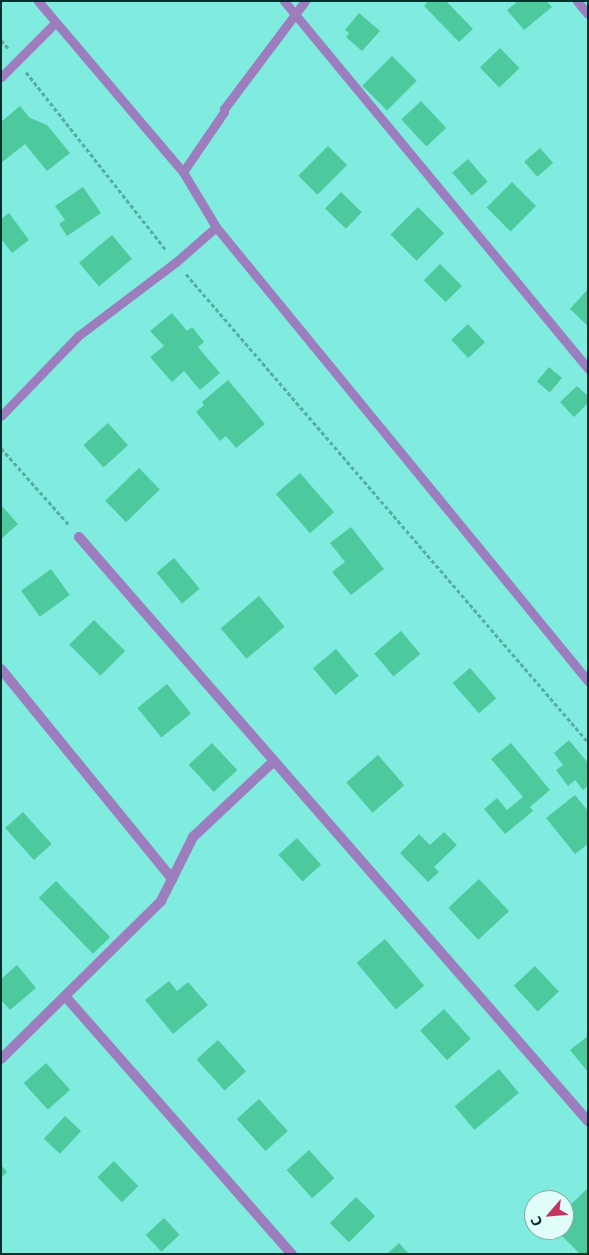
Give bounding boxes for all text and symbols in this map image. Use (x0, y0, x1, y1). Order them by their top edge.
north arrow (524, 1190, 574, 1240)
text: С (526, 1213, 547, 1230)

